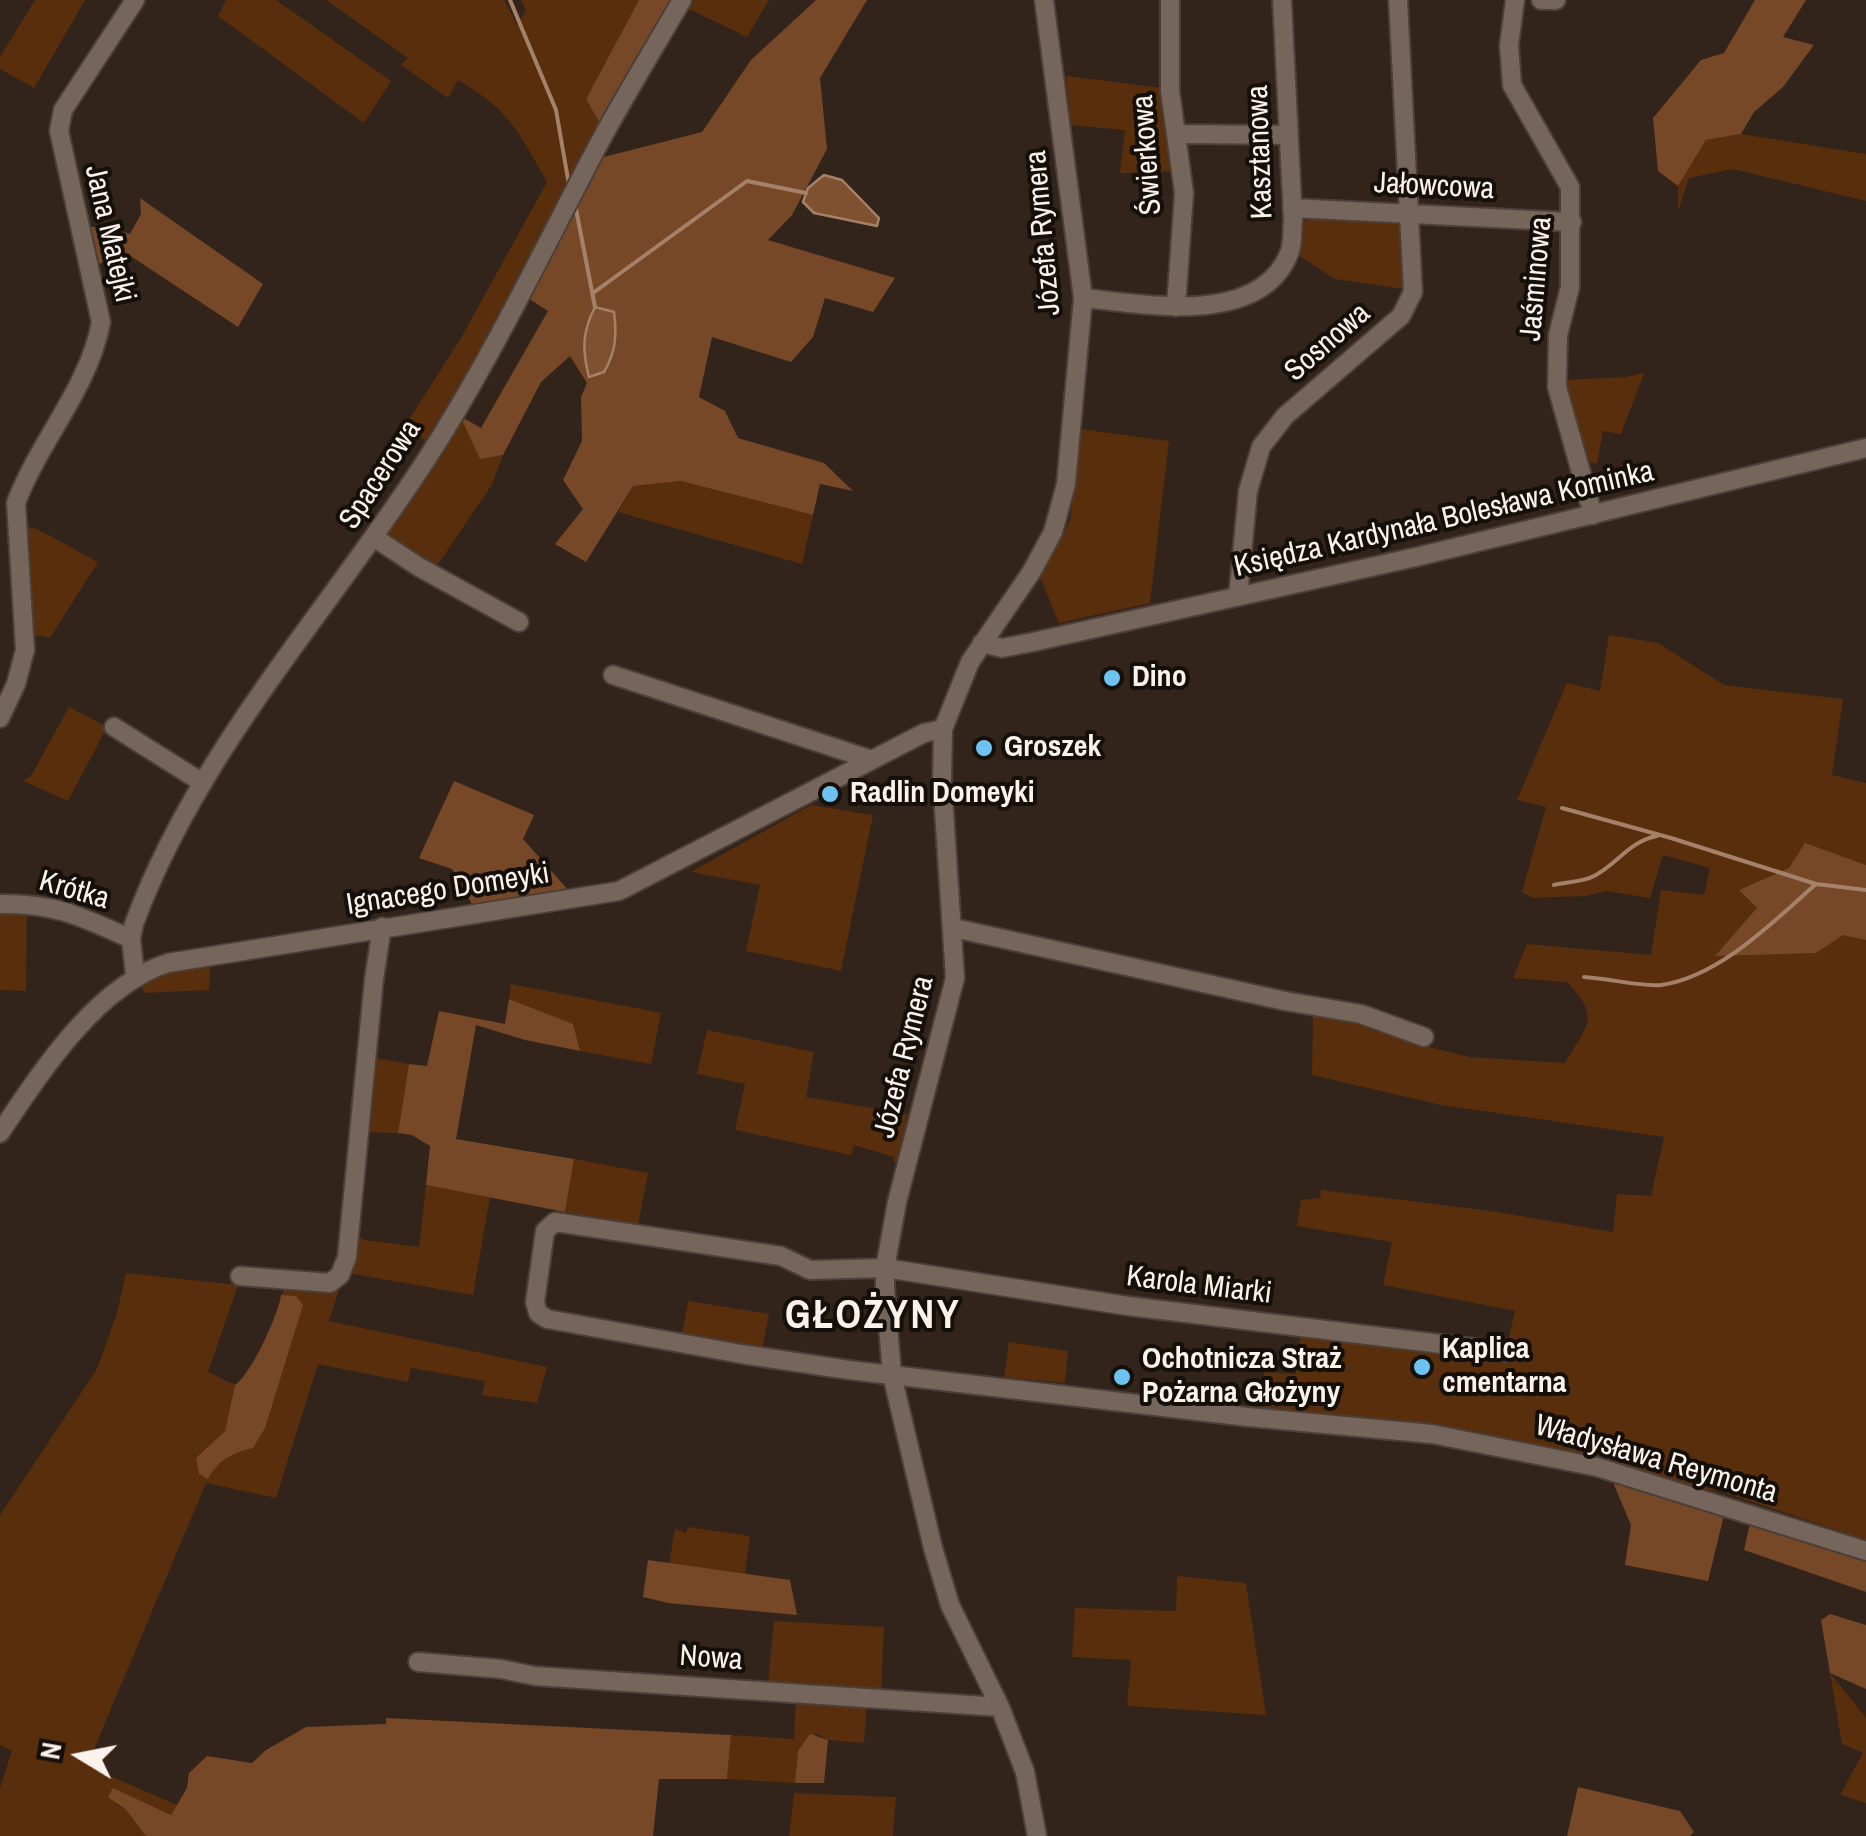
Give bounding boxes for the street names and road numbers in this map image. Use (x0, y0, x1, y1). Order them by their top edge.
street label: Kasztanowa (1241, 84, 1281, 220)
street label: Świerkowa (1126, 94, 1170, 216)
street label: Józefa Rymera (1019, 149, 1069, 317)
street label: Jana Matejki (76, 162, 142, 306)
street label: Jałowcowa (1373, 166, 1495, 208)
street label: Jaśminowa (1514, 215, 1560, 343)
street label: Sosnowa (1278, 296, 1378, 390)
street label: Spacerowa (332, 414, 430, 536)
street label: Księdza Kardynała Bolesława Kominka (1231, 454, 1657, 586)
street label: Ignacego Domeyki (344, 856, 552, 924)
street label: Krótka (35, 864, 113, 918)
street label: Józefa Rymera (868, 972, 942, 1142)
street label: Karola Miarki (1124, 1259, 1274, 1313)
street label: Władysława Reymonta (1531, 1408, 1781, 1512)
street label: Nowa (678, 1639, 744, 1679)

